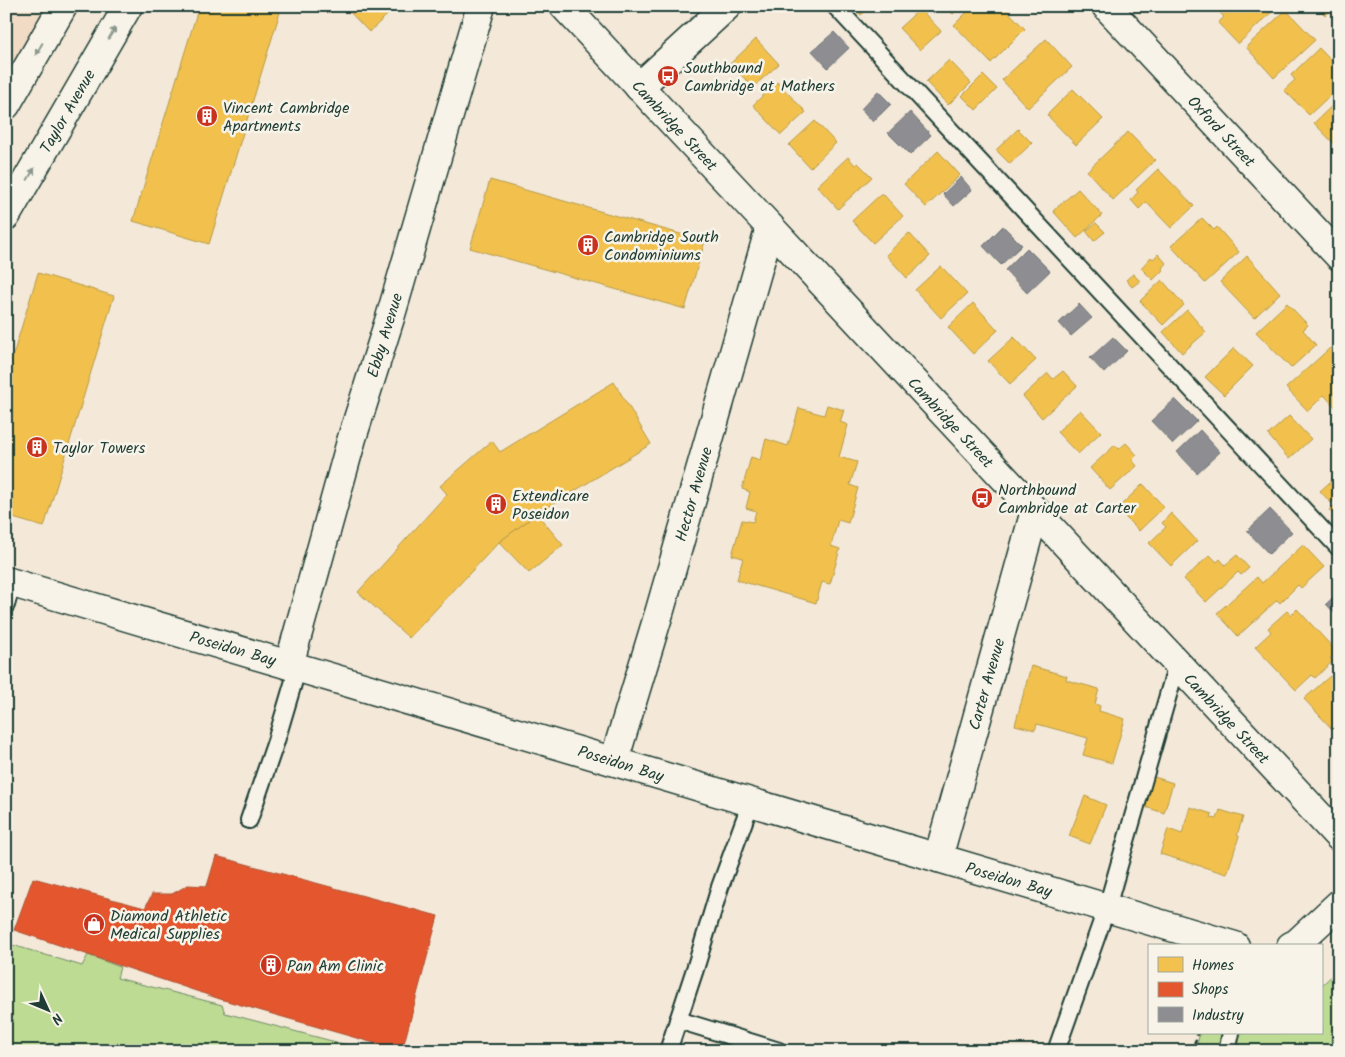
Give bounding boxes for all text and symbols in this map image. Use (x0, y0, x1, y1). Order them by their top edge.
one-way arrow (108, 27, 117, 40)
one-way arrow (34, 42, 43, 55)
place label: Southbound Cambridge at Mathers (684, 56, 835, 99)
bus stop icon: Southbound Cambridge at Mathers (656, 64, 680, 88)
street label: Taylor Avenue (34, 65, 103, 159)
street label: Cambridge Street (625, 75, 724, 178)
street label: Oxford Street (1181, 91, 1261, 174)
place label: Vincent Cambridge Apartments (223, 96, 349, 139)
building icon: Vincent Cambridge Apartments (195, 104, 219, 128)
one-way arrow (26, 167, 35, 180)
place label: Cambridge South Condominiums (604, 225, 719, 268)
building icon: Cambridge South Condominiums (576, 233, 600, 257)
street label: Ebby Avenue (361, 290, 410, 381)
street label: Cambridge Street (901, 372, 1000, 475)
building icon: Taylor Towers (25, 435, 49, 459)
place label: Taylor Towers (53, 436, 146, 461)
street label: Hector Avenue (669, 444, 720, 545)
place label: Northbound Cambridge at Carter (998, 478, 1137, 521)
place label: Extendicare Poseidon (512, 484, 589, 527)
bus stop icon: Northbound Cambridge at Carter (970, 486, 994, 510)
building icon: Extendicare Poseidon (484, 492, 508, 516)
street label: Poseidon Bay (186, 625, 279, 674)
street label: Carter Avenue (962, 636, 1012, 733)
street label: Cambridge Street (1177, 668, 1276, 771)
street label: Poseidon Bay (574, 739, 667, 790)
street label: Poseidon Bay (962, 856, 1055, 905)
place label: Diamond Athletic Medical Supplies (110, 904, 227, 947)
shop icon: Diamond Athletic Medical Supplies (82, 912, 106, 936)
legend (1148, 944, 1322, 1034)
building icon: Pan Am Clinic (259, 953, 283, 977)
place label: Pan Am Clinic (287, 954, 384, 979)
text: Homes (1192, 954, 1235, 978)
text: Shops (1192, 978, 1229, 1002)
north arrow (22, 984, 72, 1034)
text: Industry (1192, 1004, 1245, 1028)
text: N (46, 1008, 68, 1029)

